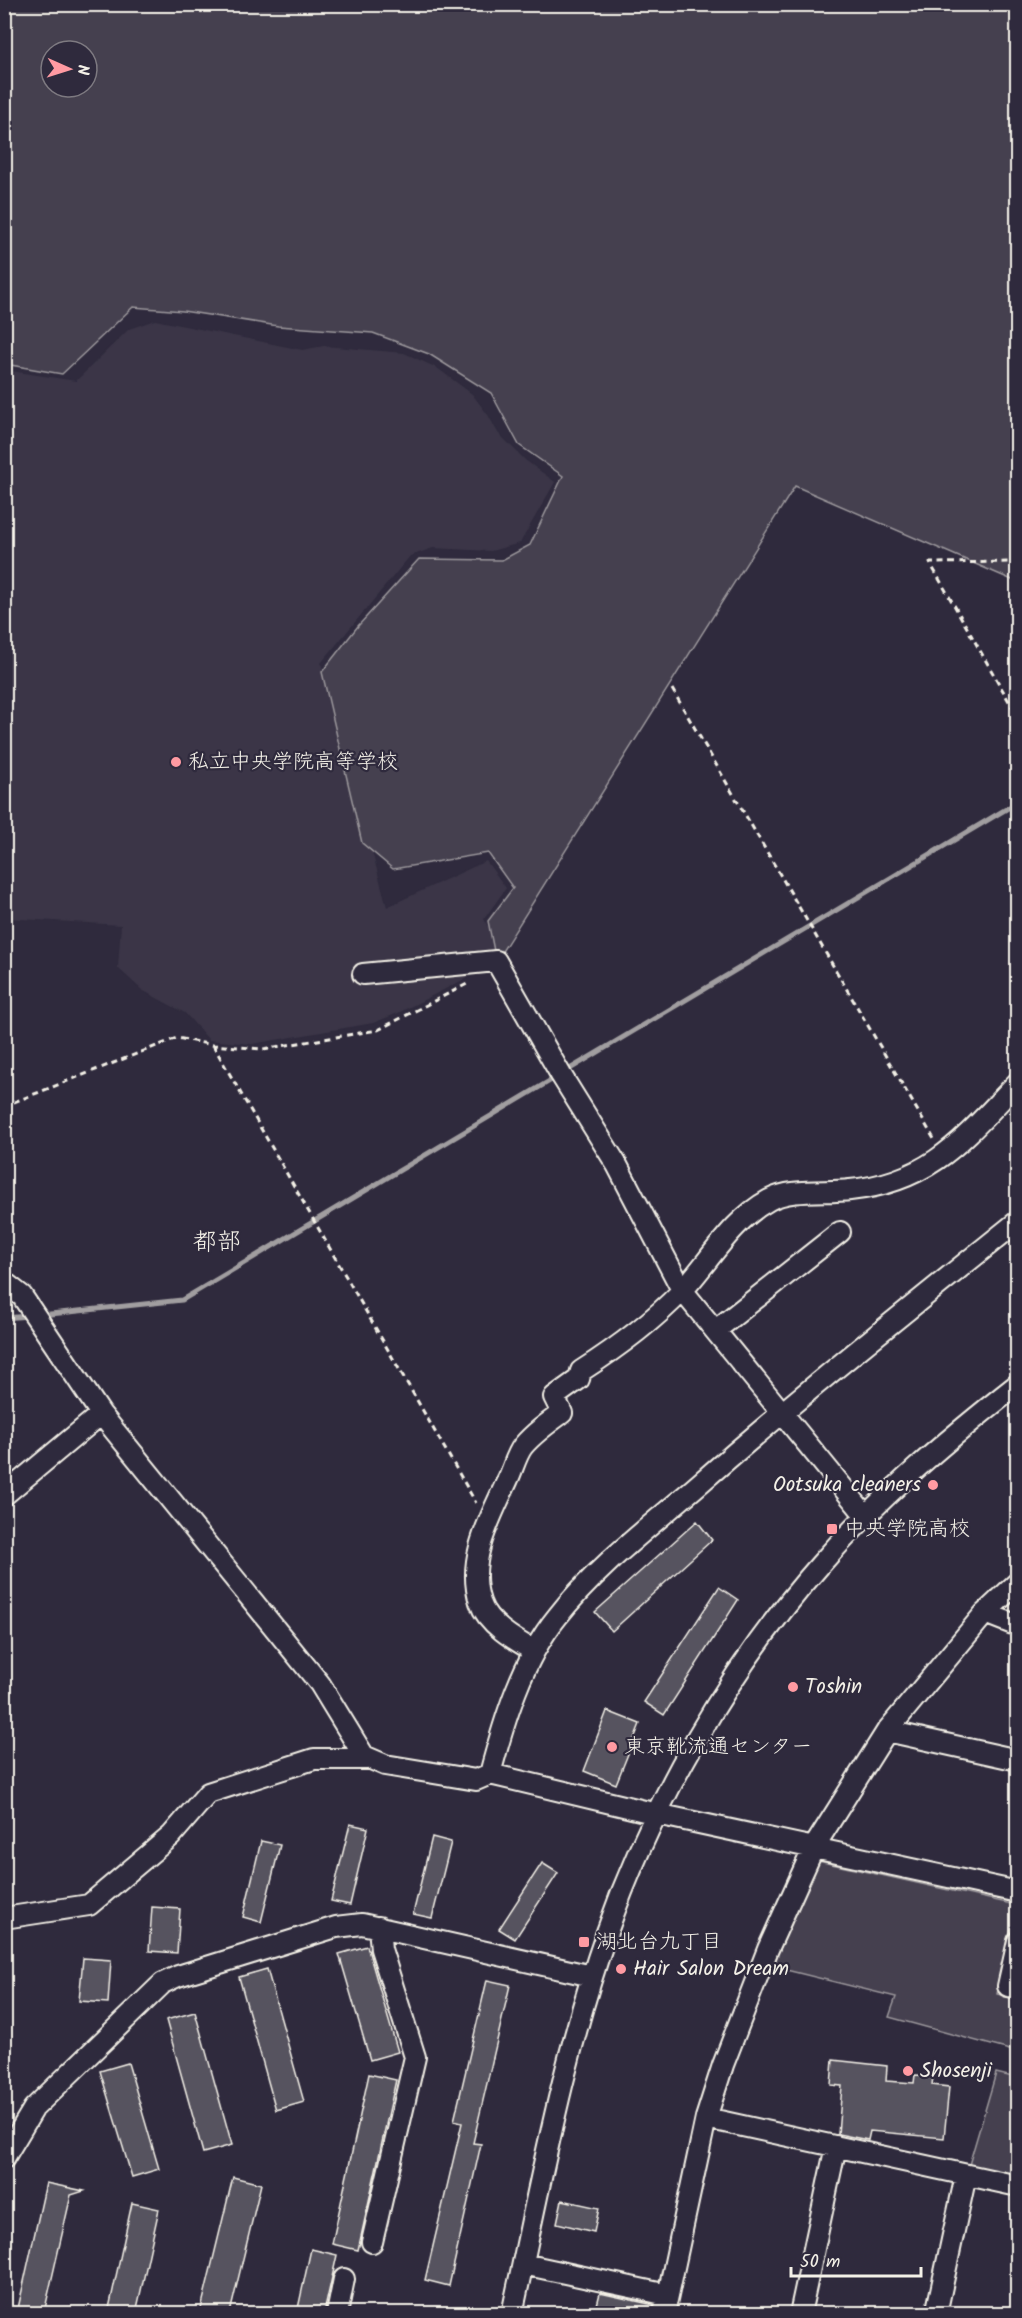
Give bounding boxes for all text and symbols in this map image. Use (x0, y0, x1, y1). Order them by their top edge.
north arrow (39, 39, 99, 99)
text: N (70, 64, 95, 75)
place label: 私立中央学院高等学校 (188, 746, 398, 779)
marker: 私立中央学院高等学校 (169, 755, 183, 769)
district label: 都部 (193, 1223, 241, 1262)
place label: Ootsuka cleaners (773, 1469, 921, 1502)
marker: Ootsuka cleaners (926, 1478, 940, 1492)
place label: 中央学院高校 (844, 1513, 970, 1546)
marker: 中央学院高校 (825, 1522, 839, 1536)
place label: Toshin (805, 1671, 862, 1704)
marker: Toshin (786, 1680, 800, 1694)
place label: 東京靴流通センター (624, 1731, 812, 1764)
marker: 東京靴流通センター (605, 1740, 619, 1754)
place label: 湖北台九丁目 (596, 1926, 722, 1959)
marker: 湖北台九丁目 (577, 1935, 591, 1949)
place label: Hair Salon Dream (633, 1953, 789, 1986)
marker: Hair Salon Dream (614, 1962, 628, 1976)
place label: Shosenji (920, 2055, 993, 2088)
marker: Shosenji (901, 2064, 915, 2078)
scale bar (791, 2240, 922, 2278)
text: 50 m (800, 2248, 840, 2277)

